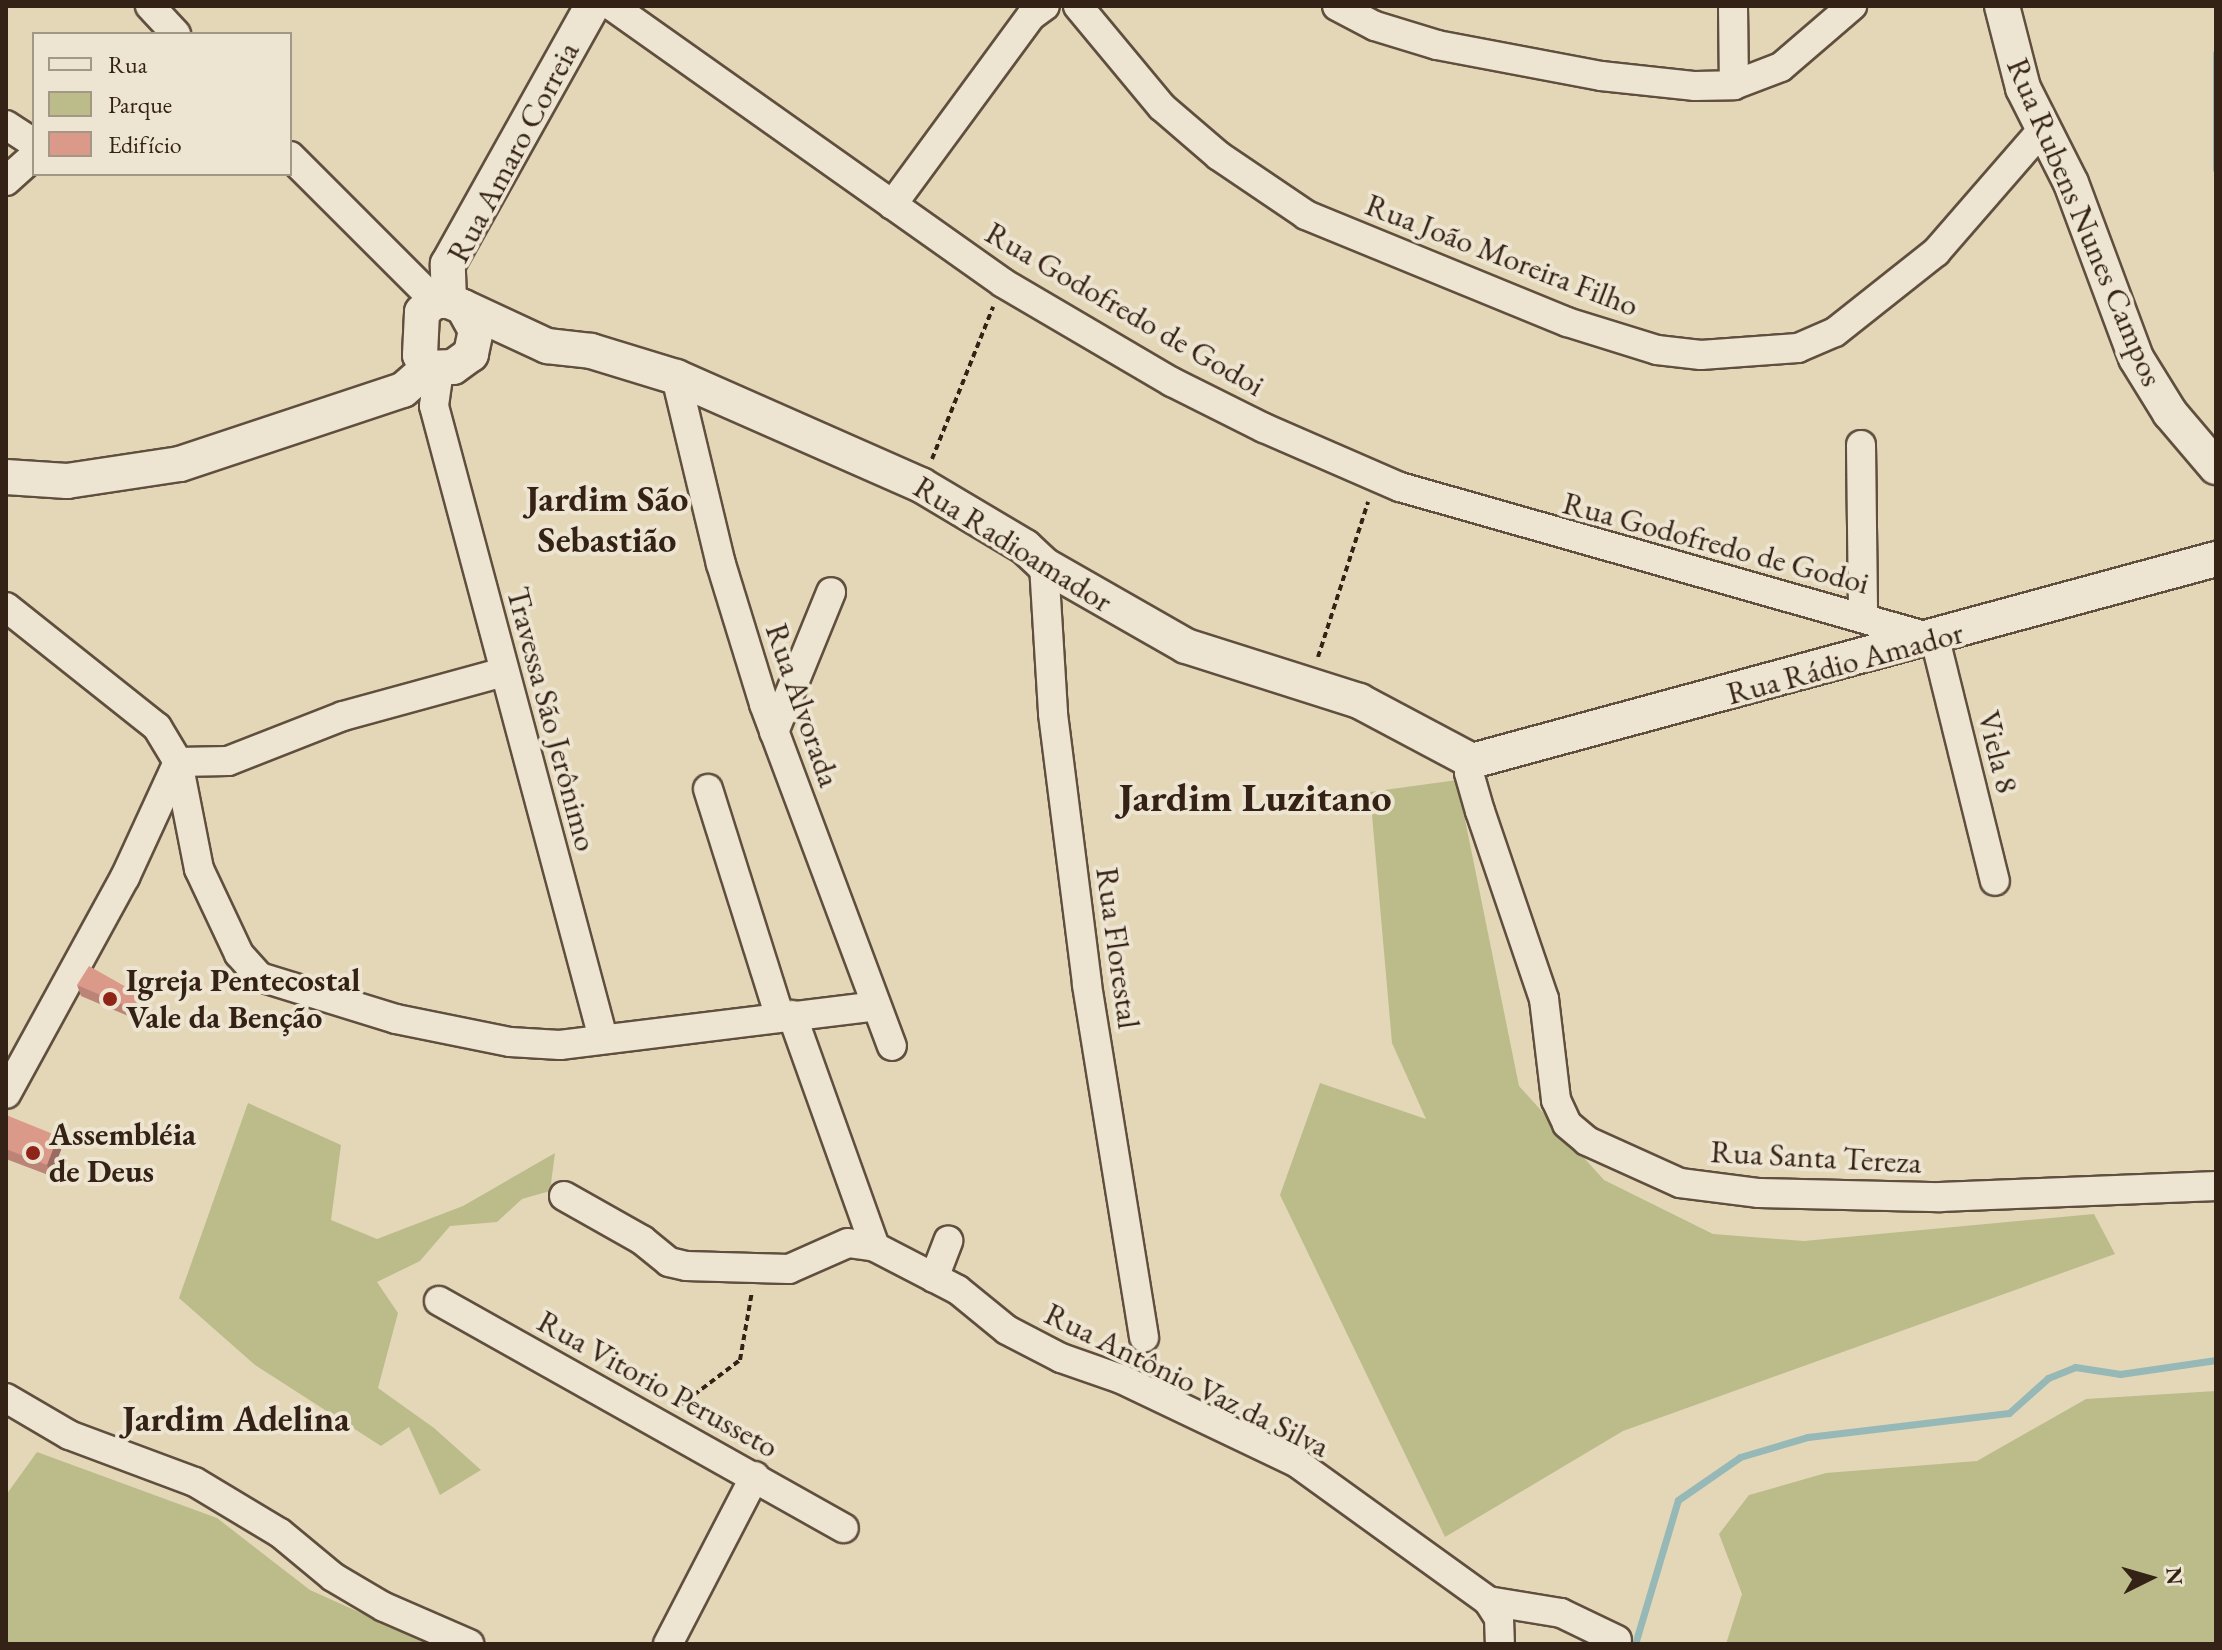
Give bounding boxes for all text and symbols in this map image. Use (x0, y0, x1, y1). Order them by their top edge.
legend (32, 32, 292, 176)
street label: Rua Amaro Correia (439, 35, 587, 269)
text: Rua (108, 49, 147, 80)
street label: Rua Rubens Nunes Campos (1998, 52, 2172, 392)
text: Parque (108, 89, 172, 120)
text: Edifício (108, 129, 182, 160)
street label: Rua João Moreira Filho (1360, 185, 1644, 325)
street label: Rua Godofredo de Godoi (979, 213, 1271, 405)
street label: Rua Radioamador (907, 468, 1119, 620)
district label: Jardim São Sebastião (526, 476, 688, 561)
street label: Rua Godofredo de Godoi (1559, 484, 1873, 602)
street label: Travessa São Jerônimo (498, 583, 606, 855)
street label: Rua Rádio Amador (1723, 613, 1967, 713)
street label: Rua Alvorada (757, 618, 849, 792)
street label: Viela 8 (1969, 707, 2027, 797)
district label: Jardim Luzitano (1118, 773, 1392, 821)
street label: Rua Florestal (1088, 865, 1148, 1031)
place label: Igreja Pentecostal Vale da Benção (126, 962, 360, 1037)
marker: Igreja Pentecostal Vale da Benção (101, 990, 119, 1008)
place label: Assembléia de Deus (49, 1116, 196, 1191)
street label: Rua Santa Tereza (1710, 1132, 1922, 1182)
marker: Assembléia de Deus (24, 1144, 42, 1162)
street label: Rua Antônio Vaz da Silva (1039, 1294, 1335, 1466)
street label: Rua Vitorio Perusseto (531, 1302, 785, 1466)
district label: Jardim Adelina (122, 1397, 350, 1441)
north arrow (2110, 1538, 2190, 1618)
text: N (2159, 1566, 2190, 1586)

